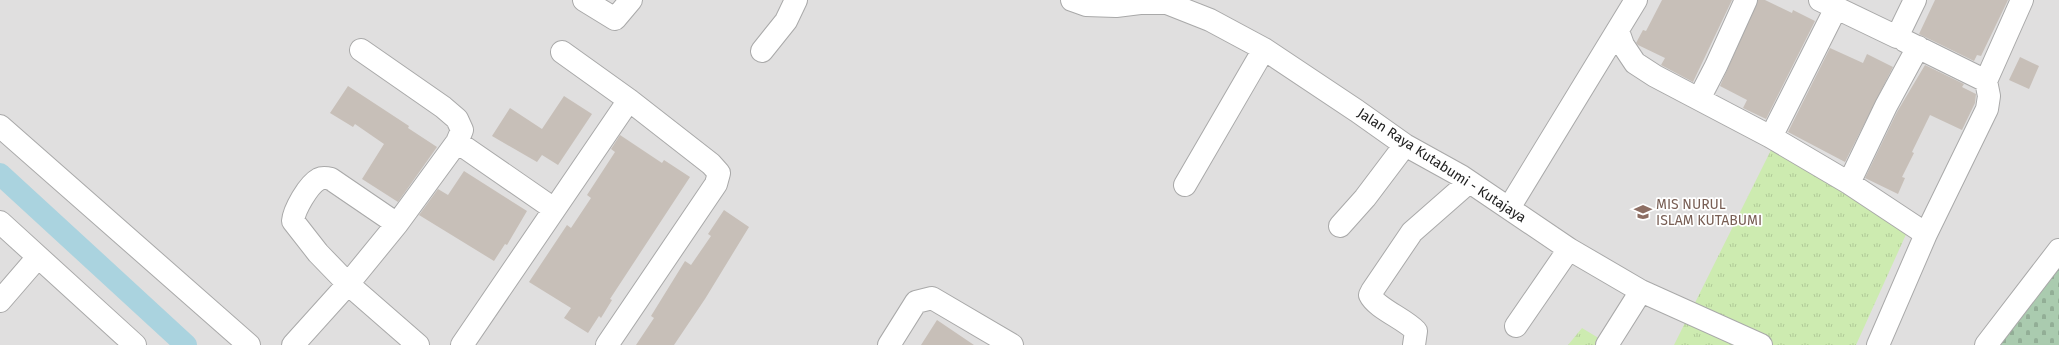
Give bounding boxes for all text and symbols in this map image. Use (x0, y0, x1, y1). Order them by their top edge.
street label: Jalan Raya Kutabumi - Kutajaya (1354, 104, 1529, 226)
place label: MIS NURUL ISLAM KUTABUMI (1656, 196, 1762, 229)
school or university icon: MIS NURUL ISLAM KUTABUMI (1633, 202, 1653, 222)

